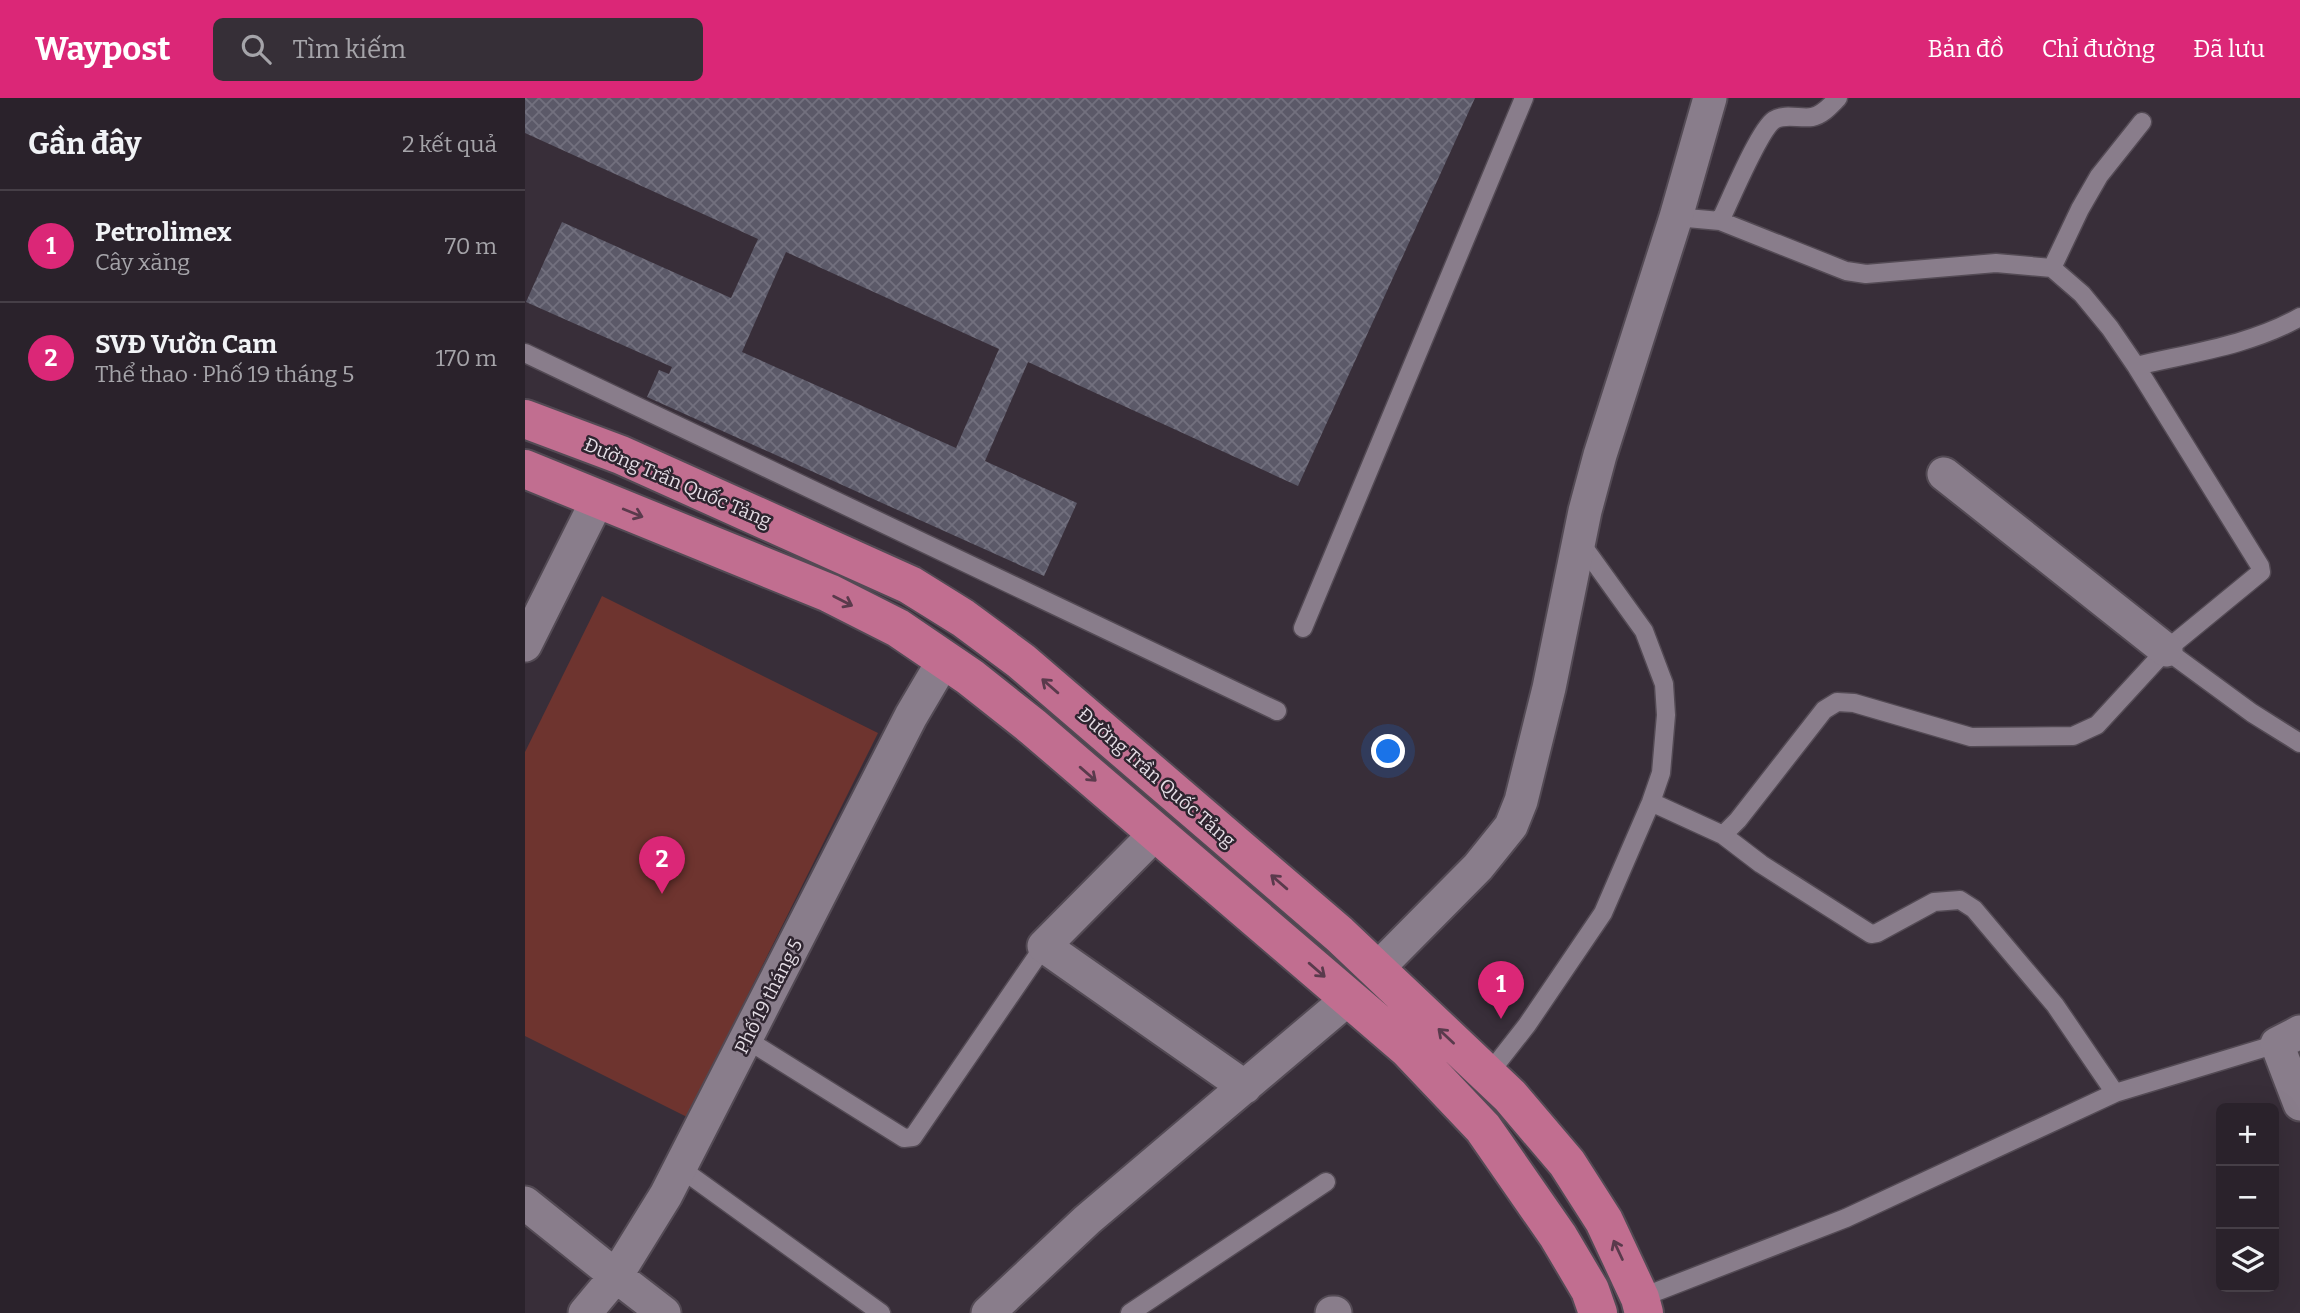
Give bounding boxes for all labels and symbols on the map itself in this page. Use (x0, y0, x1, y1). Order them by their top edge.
street label: Đường Trần Quốc Tảng (581, 433, 775, 532)
one-way arrow (622, 508, 644, 521)
one-way arrow (833, 594, 853, 608)
one-way arrow (1042, 678, 1060, 694)
street label: Đường Trần Quốc Tảng (1073, 703, 1240, 852)
your location (1371, 734, 1405, 768)
one-way arrow (1079, 766, 1097, 782)
pin: 2 (639, 836, 685, 894)
one-way arrow (1270, 874, 1288, 890)
street label: Phố 19 tháng 5 (730, 935, 807, 1057)
pin: 1 (1478, 961, 1524, 1019)
one-way arrow (1307, 962, 1325, 978)
one-way arrow (1438, 1028, 1455, 1045)
one-way arrow (1611, 1240, 1624, 1261)

